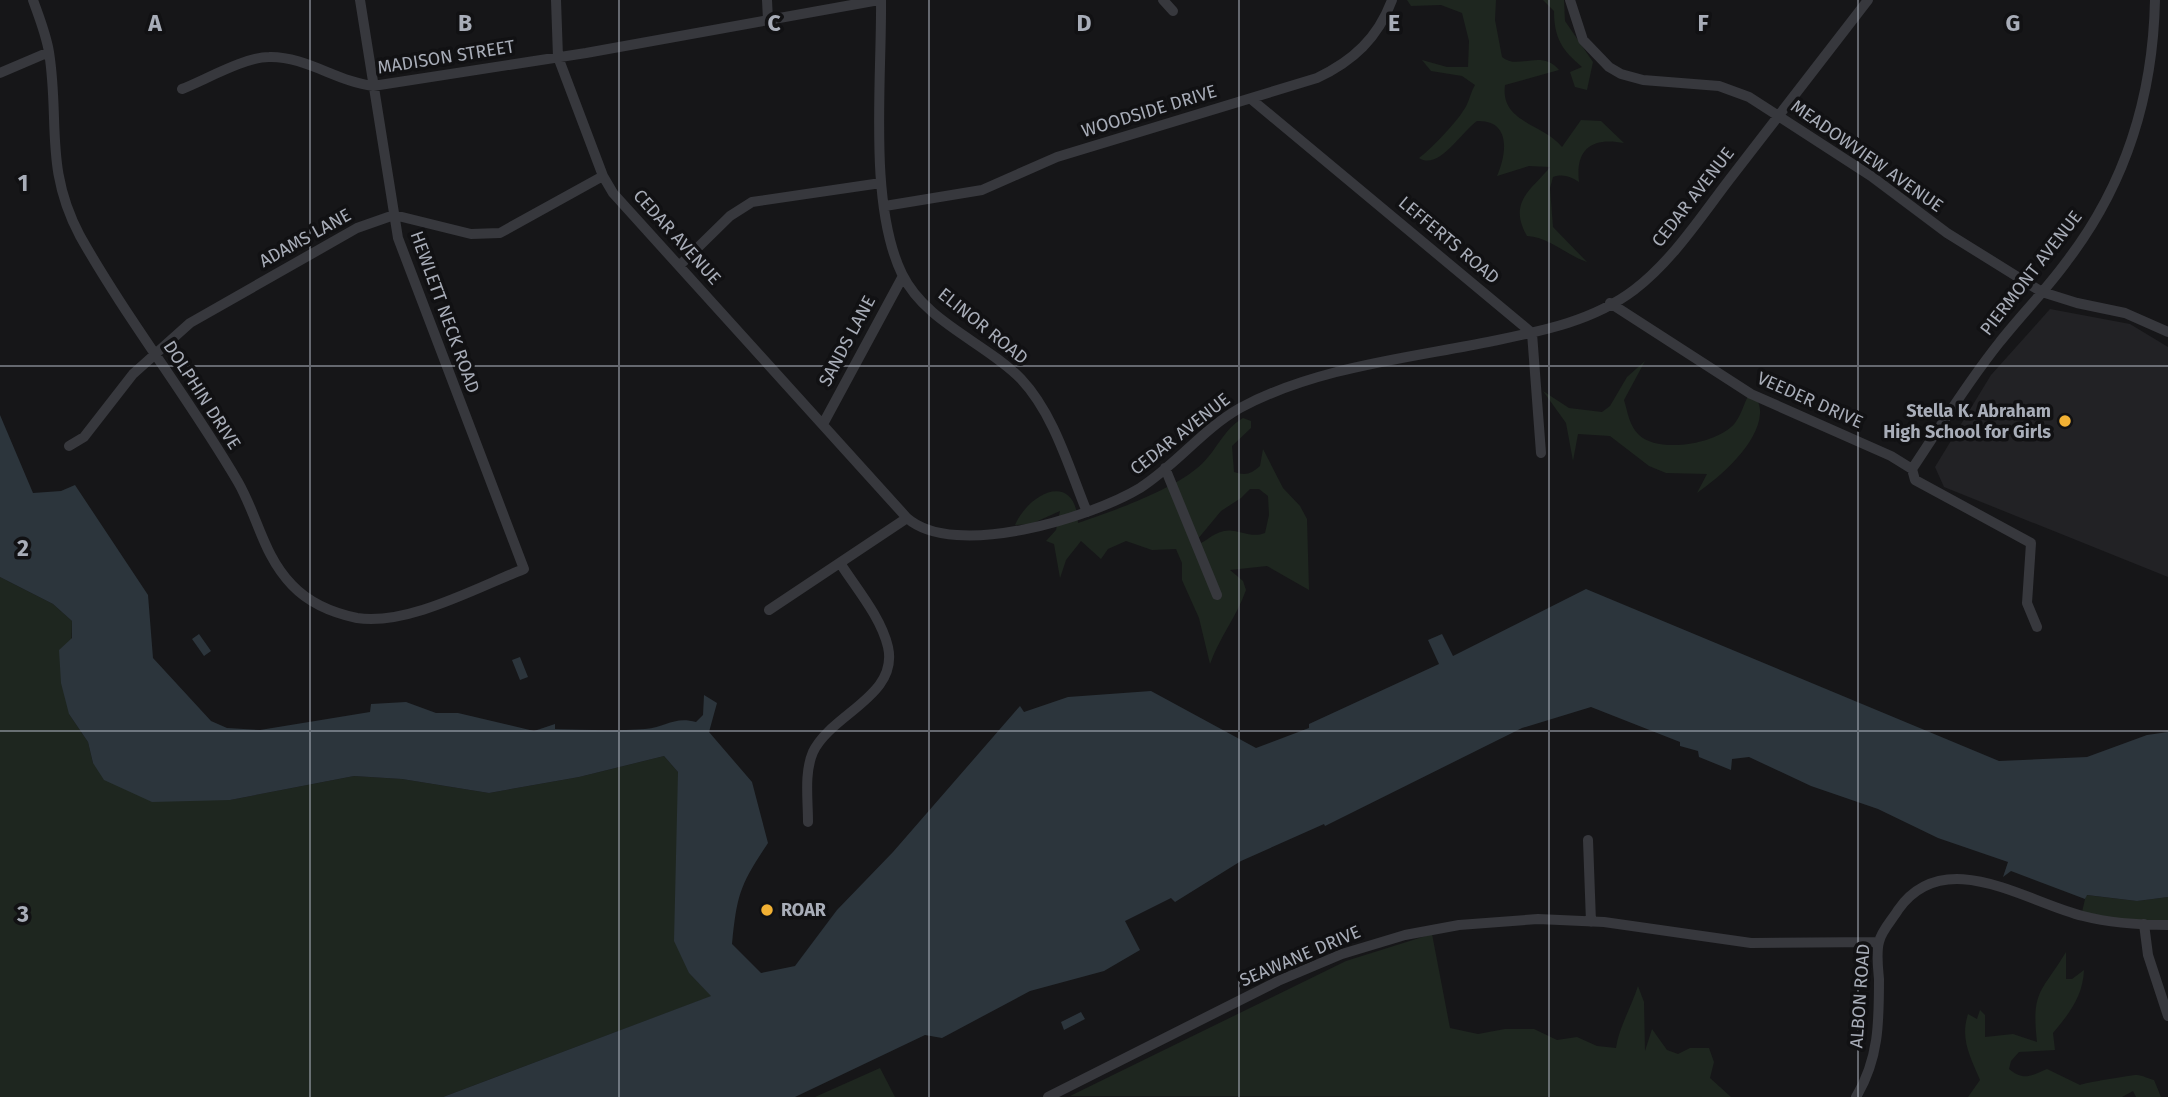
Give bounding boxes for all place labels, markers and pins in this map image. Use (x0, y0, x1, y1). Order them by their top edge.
place label: Stella K. Abraham High School for Girls (1883, 400, 2051, 443)
marker: Stella K. Abraham High School for Girls (2057, 413, 2073, 429)
place label: ROAR (781, 899, 827, 921)
marker: ROAR (759, 902, 775, 918)

